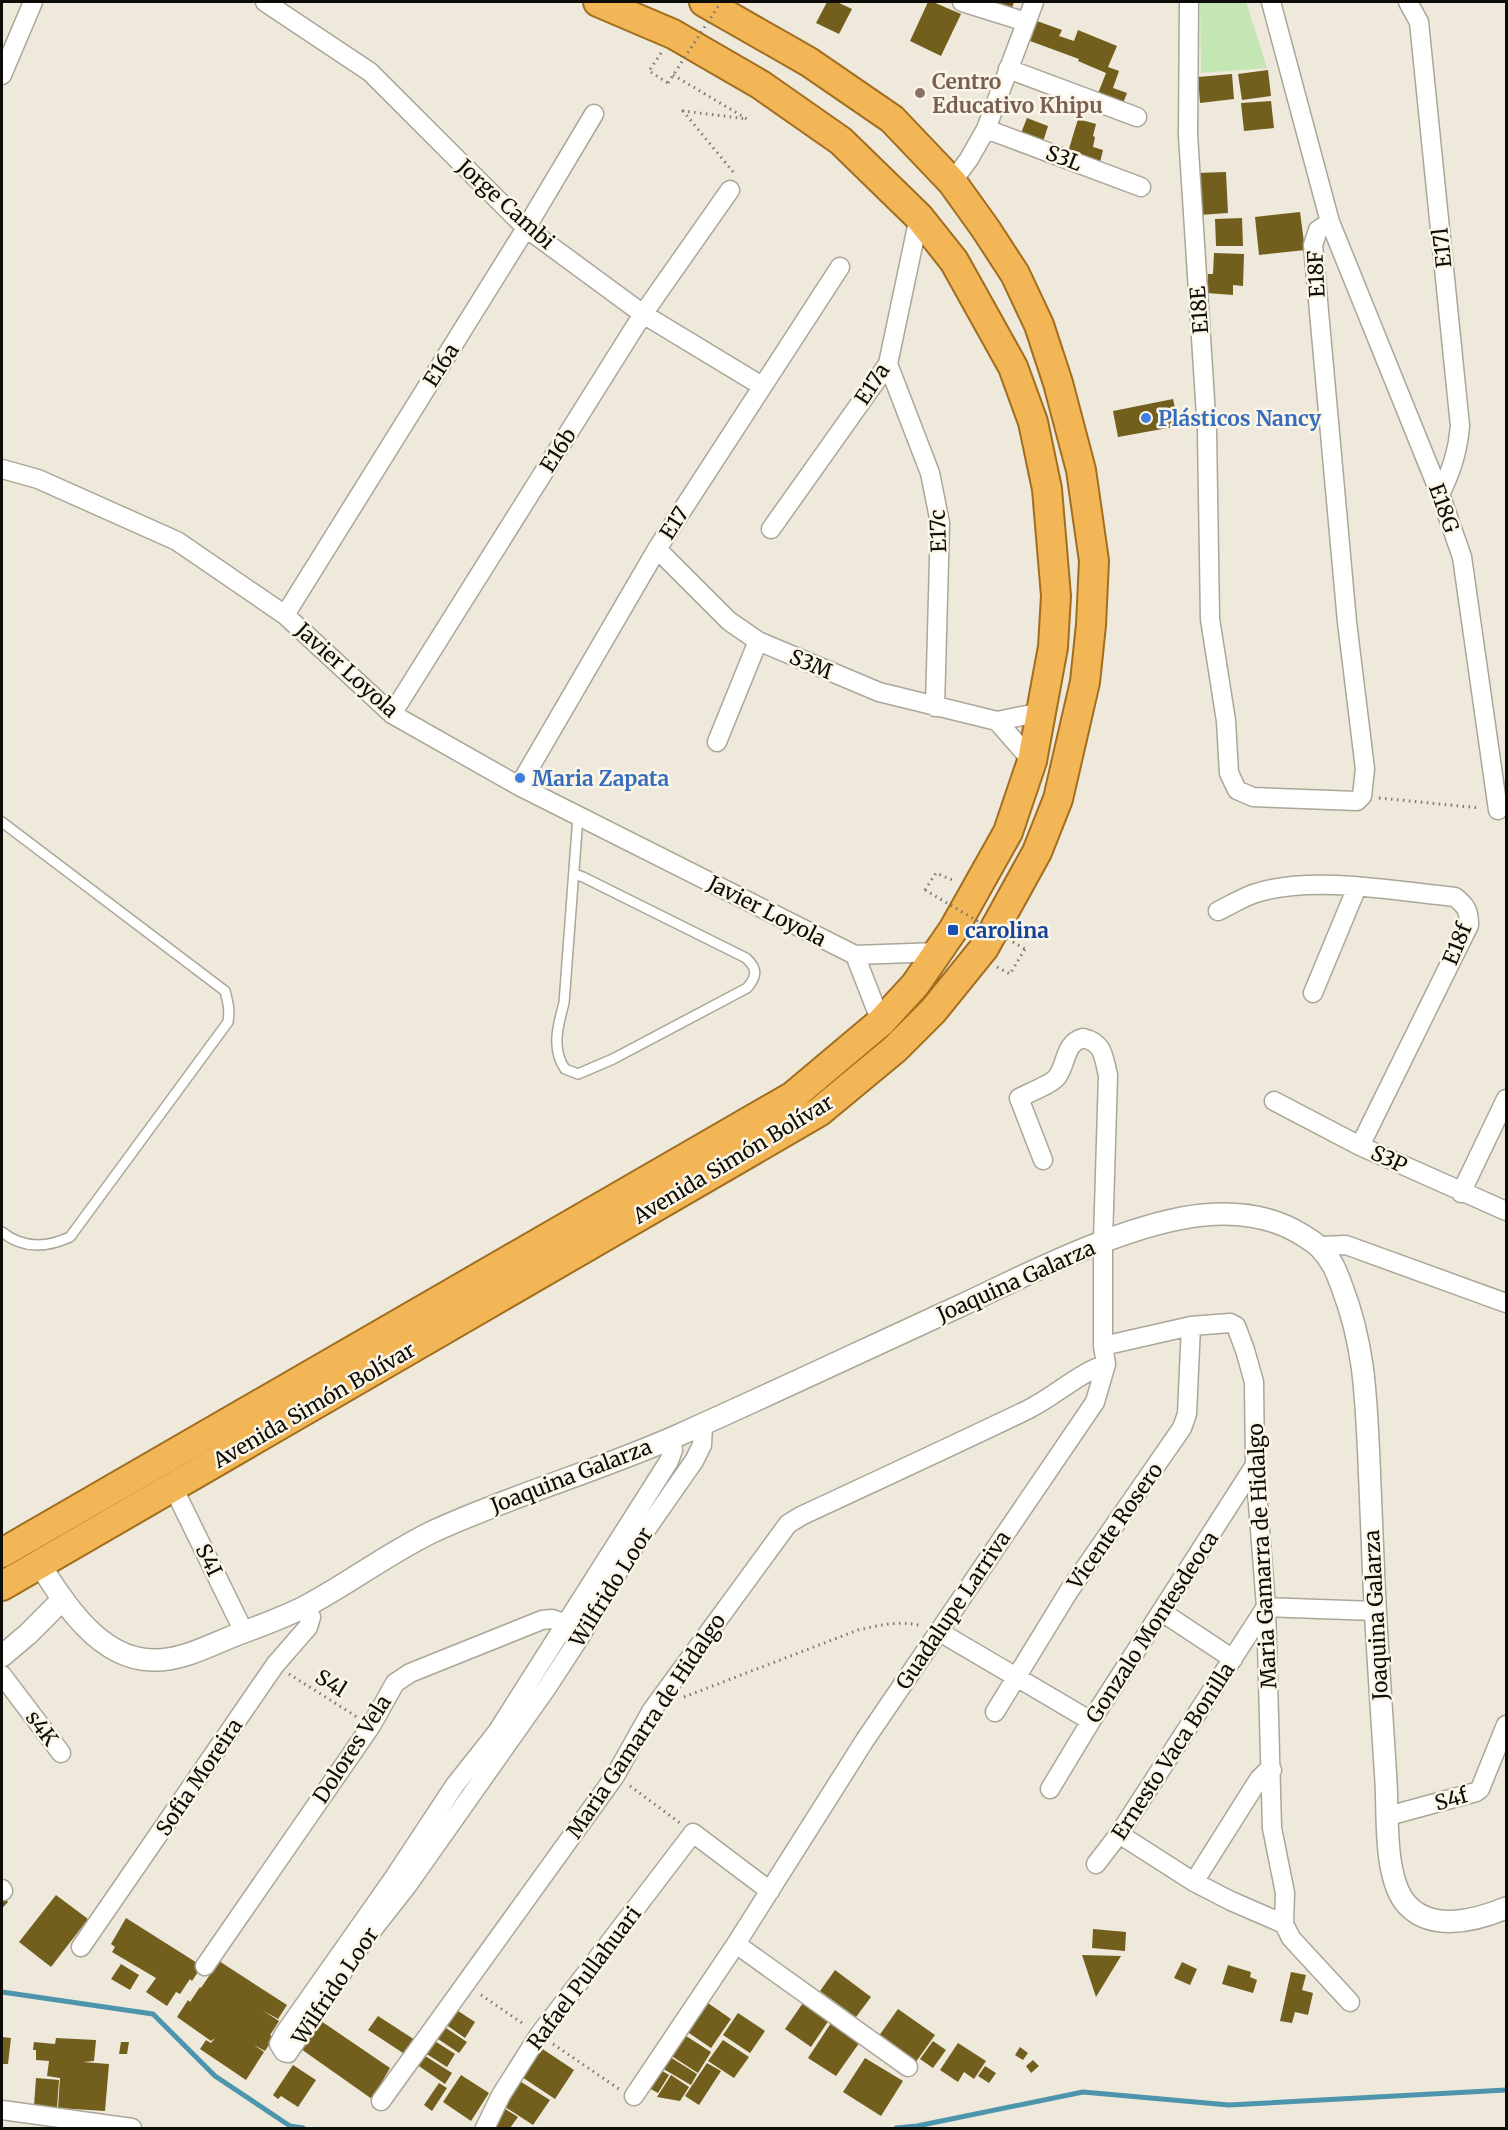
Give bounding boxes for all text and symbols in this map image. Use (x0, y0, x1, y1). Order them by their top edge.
place label: Centro Educativo Khipu (932, 68, 1103, 119)
marker: Centro Educativo Khipu (913, 86, 927, 100)
street label: S3L (1042, 139, 1086, 177)
street label: Jorge Cambi (451, 153, 560, 255)
street label: E17l (1426, 226, 1458, 269)
street label: E18F (1301, 250, 1331, 298)
street label: E18E (1184, 285, 1214, 335)
street label: E16a (417, 338, 465, 392)
street label: E17a (849, 358, 895, 410)
place label: Plásticos Nancy (1158, 405, 1322, 432)
marker: Plásticos Nancy (1139, 411, 1153, 425)
street label: E16b (534, 423, 582, 477)
street label: E18G (1423, 480, 1465, 536)
street label: E17 (654, 502, 694, 544)
street label: E17c (924, 509, 952, 553)
street label: Javier Loyola (289, 616, 404, 723)
street label: S3M (785, 643, 837, 685)
place label: Maria Zapata (532, 765, 670, 792)
marker: Maria Zapata (513, 771, 527, 785)
street label: Javier Loyola (702, 869, 831, 952)
place label: carolina (965, 917, 1049, 944)
street label: E18f (1437, 918, 1478, 969)
marker: carolina (946, 923, 960, 937)
street label: Avenida Simón Bolívar (627, 1088, 838, 1230)
street label: S3P (1367, 1139, 1411, 1179)
street label: Joaquina Galarza (932, 1234, 1099, 1328)
street label: Avenida Simón Bolívar (207, 1336, 420, 1474)
street label: Maria Gamarra de Hidalgo (1242, 1423, 1282, 1689)
street label: Joaquina Galarza (486, 1433, 655, 1520)
street label: Vicente Rosero (1061, 1457, 1169, 1595)
street label: Wilfrido Loor (563, 1522, 659, 1653)
street label: Guadalupe Larriva (890, 1525, 1016, 1695)
street label: Gonzalo Montesdeoca (1080, 1526, 1224, 1728)
street label: Joaquina Galarza (1358, 1529, 1394, 1702)
street label: S4I (190, 1539, 228, 1581)
street label: Maria Gamarra de Hidalgo (561, 1608, 731, 1844)
street label: Ernesto Vaca Bonilla (1106, 1657, 1240, 1845)
street label: S4l (310, 1663, 352, 1703)
street label: Dolores Vela (307, 1690, 397, 1808)
street label: s4K (20, 1705, 65, 1752)
street label: Sofia Moreira (150, 1713, 248, 1841)
street label: S4f (1431, 1781, 1472, 1817)
street label: Rafael Pullahuari (521, 1901, 647, 2055)
street label: Wilfrido Loor (285, 1922, 384, 2051)

